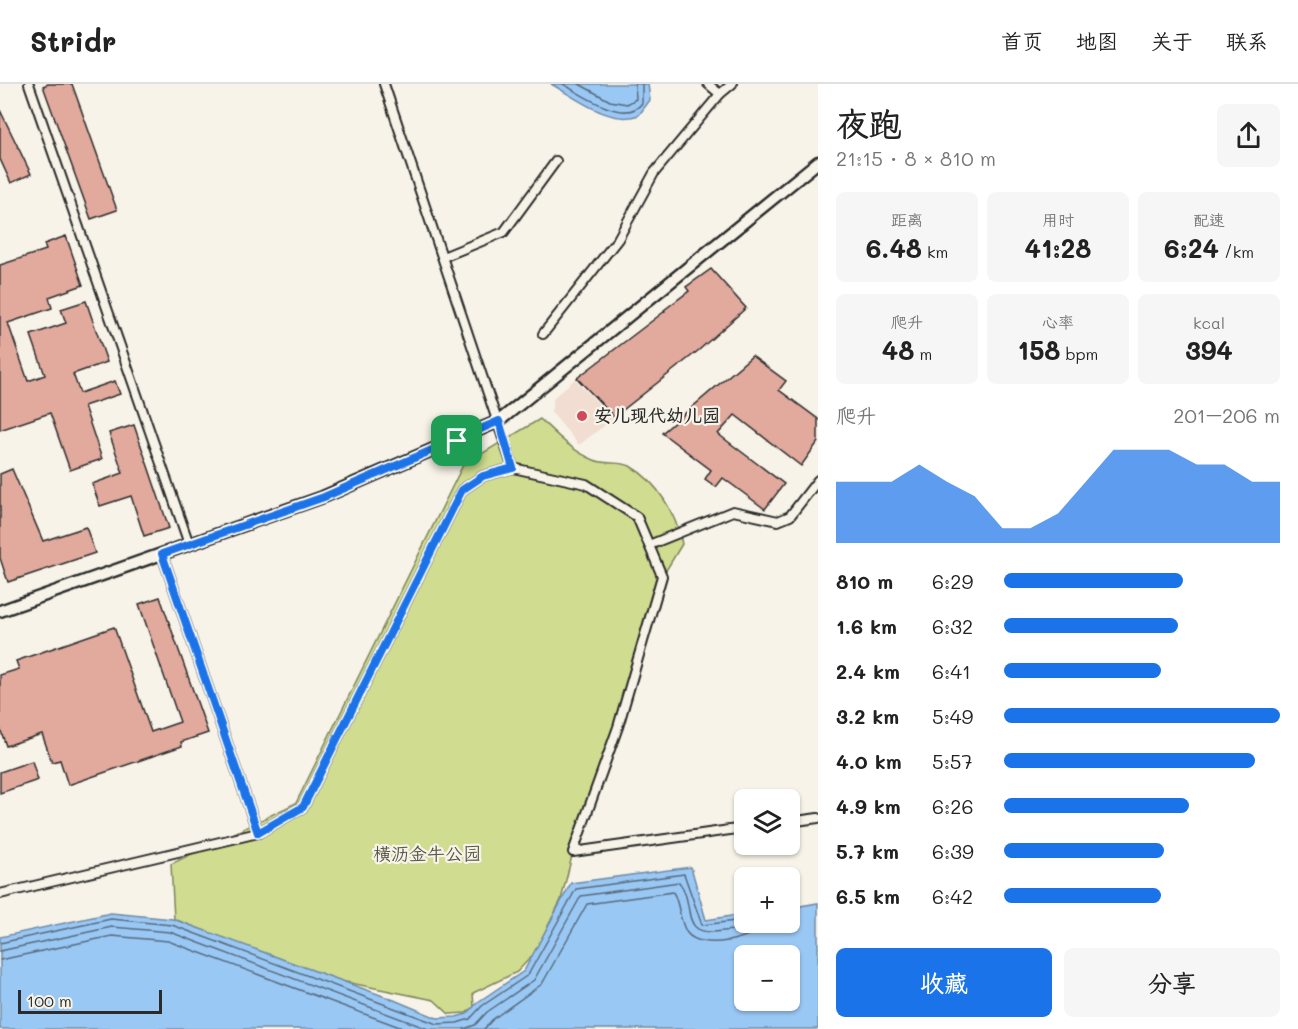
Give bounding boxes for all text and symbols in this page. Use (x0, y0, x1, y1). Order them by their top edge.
text: Stridr (30, 23, 116, 59)
text: 首页 (1001, 27, 1043, 54)
text: 地图 (1076, 27, 1118, 54)
text: 关于 (1151, 27, 1193, 54)
text: 联系 (1226, 27, 1268, 54)
text: 夜跑 (836, 101, 902, 144)
button: share (1217, 104, 1280, 167)
text: 21:15 · 8 × 810 m (836, 145, 996, 171)
text: 距离 (891, 209, 923, 230)
text: 用时 (1042, 209, 1074, 230)
text: 配速 (1193, 209, 1225, 230)
text: 6.48 (866, 231, 922, 265)
text: 41:28 (1025, 231, 1091, 265)
text: 6:24 (1164, 231, 1219, 265)
text: km (922, 241, 948, 262)
text: /km (1219, 241, 1254, 262)
text: 爬升 (891, 311, 923, 332)
text: 心率 (1042, 311, 1074, 332)
text: kcal (1193, 312, 1225, 333)
text: 48 (882, 333, 914, 367)
text: 158 (1018, 333, 1060, 367)
text: 394 (1185, 333, 1233, 367)
text: m (914, 343, 932, 364)
text: bpm (1060, 343, 1098, 364)
text: 爬升 (836, 402, 876, 428)
text: 201–206 m (1173, 402, 1280, 428)
place label: 安儿现代幼儿园 (594, 403, 720, 427)
marker: 安儿现代幼儿园 (575, 409, 589, 423)
pin (431, 415, 482, 466)
icon: arrive (440, 424, 473, 457)
text: 810 m (836, 568, 893, 594)
text: 6:29 (932, 568, 973, 594)
text: 1.6 km (836, 613, 897, 639)
text: 6:32 (932, 613, 973, 639)
text: 2.4 km (836, 658, 900, 684)
text: 6:41 (932, 658, 971, 684)
text: 3.2 km (836, 703, 899, 729)
text: 5:49 (932, 703, 973, 729)
text: 4.0 km (836, 748, 902, 774)
text: 5:57 (932, 748, 973, 774)
map controls (734, 789, 800, 1011)
button: layers (734, 789, 800, 855)
text: 4.9 km (836, 793, 901, 819)
text: 6:26 (932, 793, 974, 819)
text: 5.7 km (836, 838, 899, 864)
text: 6:39 (932, 838, 974, 864)
park label: 横沥金牛公园 (373, 841, 481, 865)
button: + (734, 867, 800, 933)
text: 6.5 km (836, 883, 900, 909)
text: 6:42 (932, 883, 973, 909)
button: − (734, 945, 800, 1011)
button: 收藏 (836, 948, 1052, 1017)
button: 分享 (1064, 948, 1280, 1017)
scale bar (18, 987, 162, 1014)
text: 100 m (27, 990, 72, 1011)

